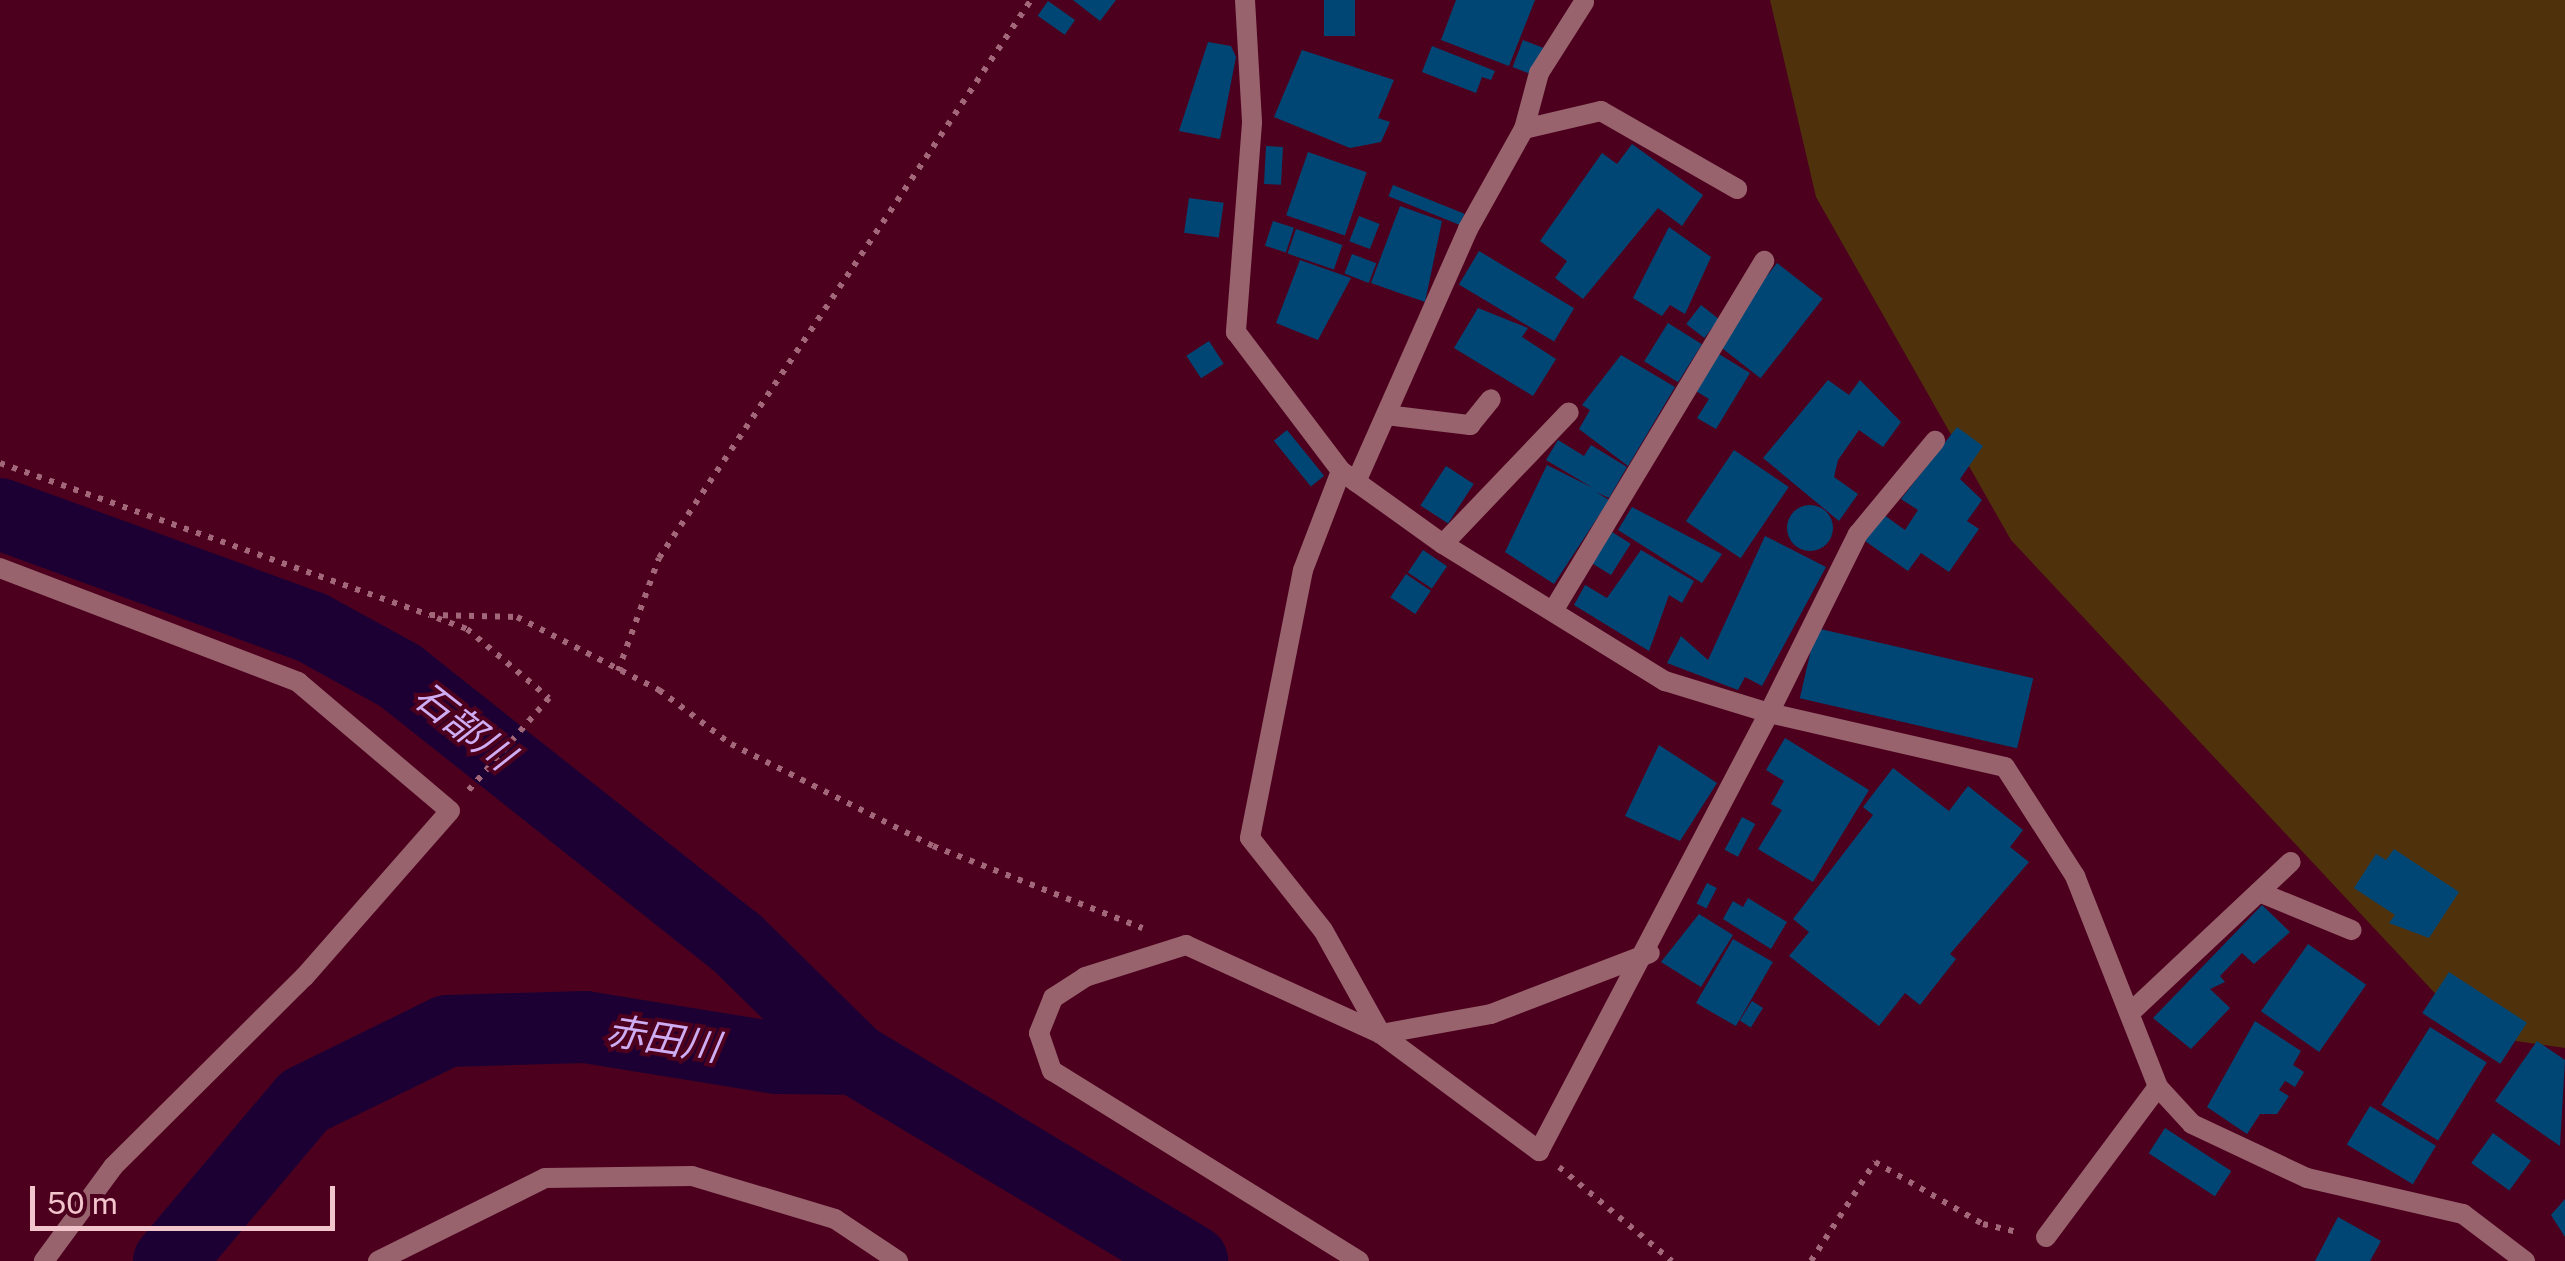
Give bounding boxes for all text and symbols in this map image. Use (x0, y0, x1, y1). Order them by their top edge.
water label: 石部川 (405, 673, 523, 779)
water label: 赤田川 (603, 1008, 723, 1070)
scale bar (35, 1166, 340, 1228)
text: 50 m (47, 1185, 118, 1221)

